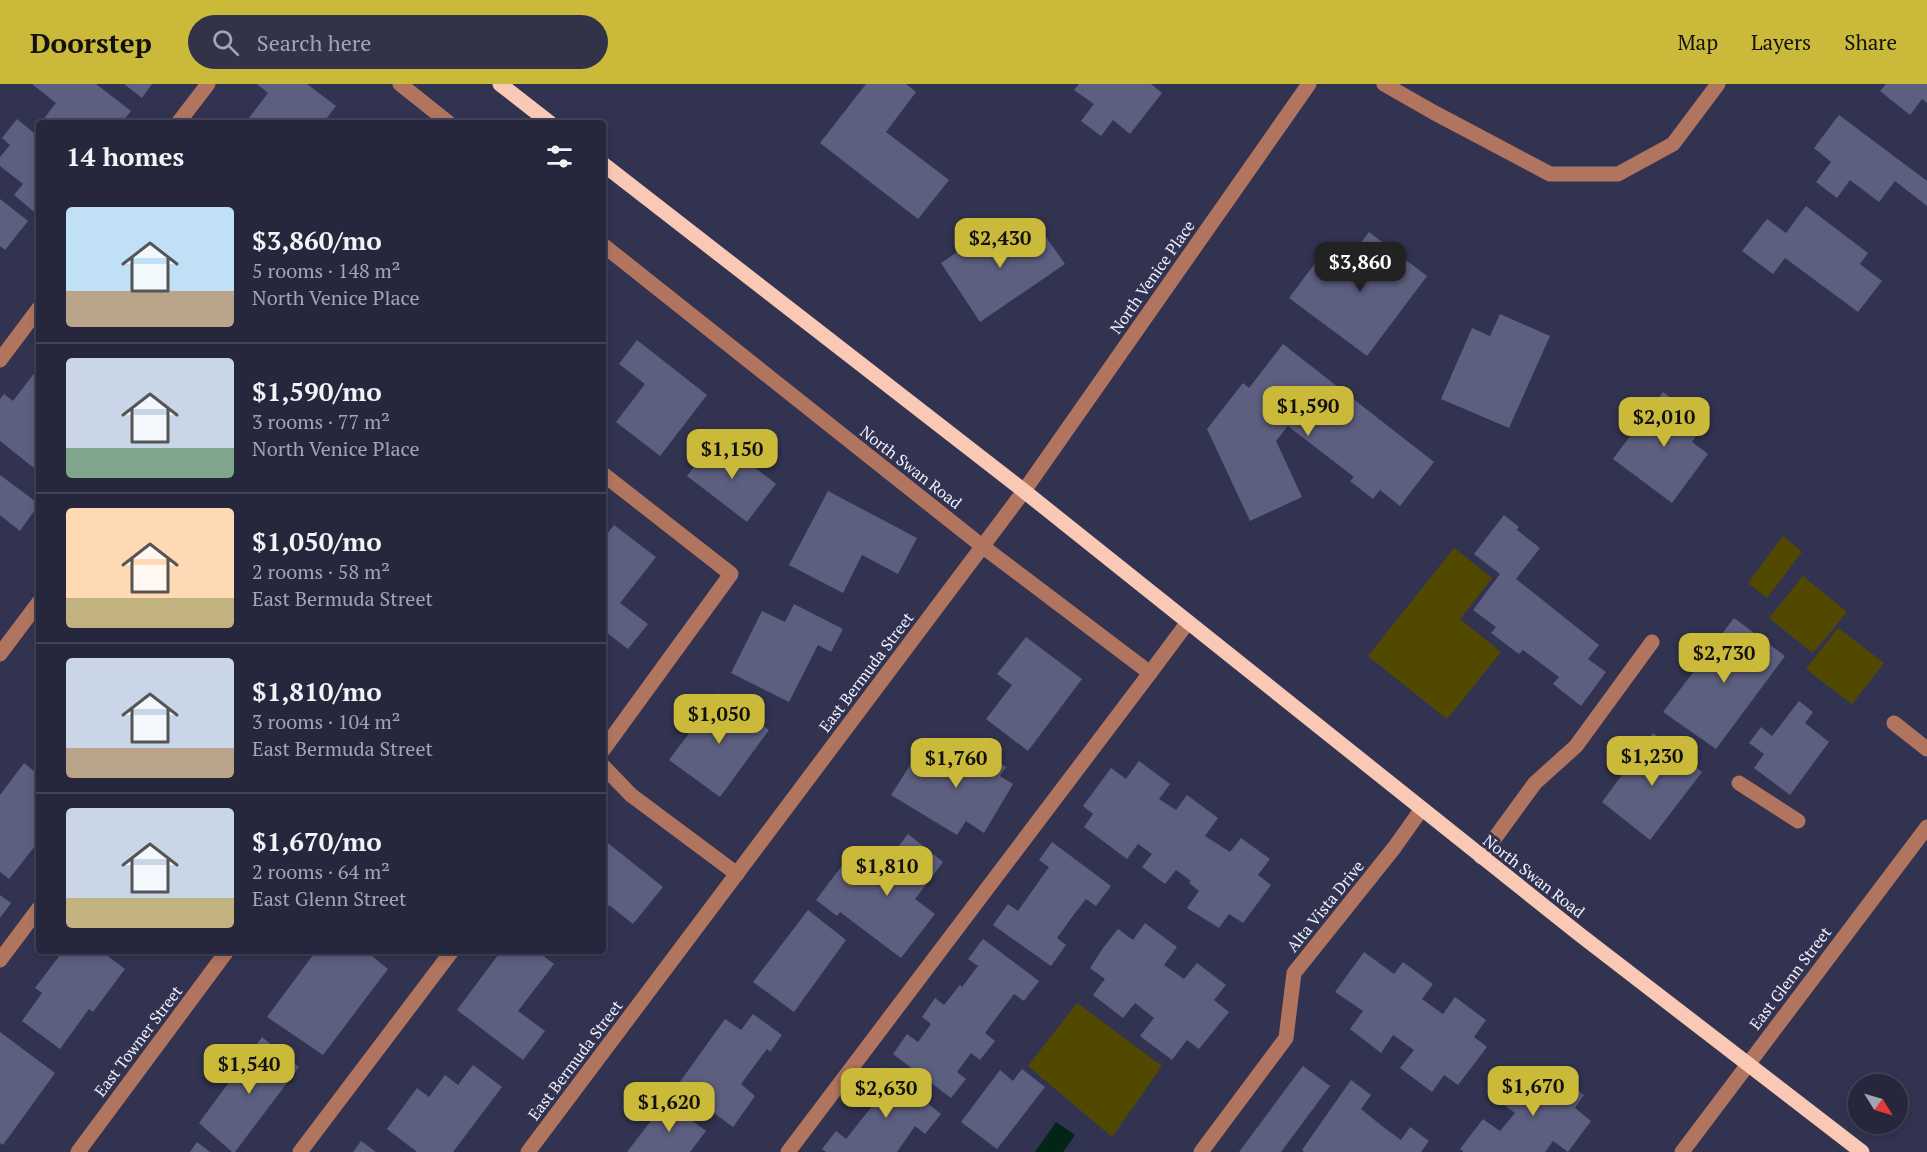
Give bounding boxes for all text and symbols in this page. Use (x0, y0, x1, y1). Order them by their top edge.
search box (188, 15, 608, 69)
text: Doorstep (30, 24, 152, 61)
icon: search (209, 26, 242, 59)
text: Search here (257, 28, 371, 57)
text: Map (1677, 28, 1718, 56)
text: Layers (1751, 28, 1811, 56)
text: Share (1844, 28, 1897, 56)
text: 14 homes (66, 139, 184, 173)
icon: filters (543, 140, 576, 173)
street label: North Venice Place (1105, 216, 1199, 338)
pin: $2,430 (951, 218, 1049, 269)
text: $3,860/mo (252, 223, 382, 257)
text: $2,430 (969, 224, 1031, 251)
icon: home (114, 231, 186, 303)
pin: $3,860 (1311, 242, 1409, 293)
text: $3,860 (1329, 248, 1391, 275)
text: 5 rooms · 148 m² (252, 257, 400, 284)
text: North Venice Place (252, 284, 420, 311)
text: $1,590/mo (252, 374, 382, 408)
icon: home (114, 382, 186, 454)
pin: $1,590 (1259, 386, 1357, 437)
text: $1,590 (1277, 392, 1339, 419)
pin: $2,010 (1615, 397, 1713, 448)
text: $2,010 (1633, 403, 1695, 430)
text: 3 rooms · 77 m² (252, 408, 390, 435)
street label: North Swan Road (856, 420, 966, 514)
pin: $1,150 (683, 429, 781, 480)
text: North Venice Place (252, 435, 420, 462)
text: $1,150 (701, 435, 763, 462)
text: $1,050/mo (252, 524, 382, 558)
icon: home (114, 532, 186, 604)
text: 2 rooms · 58 m² (252, 558, 390, 585)
text: East Bermuda Street (252, 585, 433, 612)
street label: East Bermuda Street (814, 608, 918, 736)
pin: $2,730 (1675, 633, 1773, 684)
text: $2,730 (1693, 639, 1755, 666)
text: $1,810/mo (252, 674, 382, 708)
icon: home (114, 682, 186, 754)
pin: $1,050 (670, 694, 768, 745)
text: $1,050 (688, 700, 750, 727)
text: 3 rooms · 104 m² (252, 708, 400, 735)
text: East Bermuda Street (252, 735, 433, 762)
pin: $1,230 (1603, 736, 1701, 787)
pin: $1,760 (907, 738, 1005, 789)
text: $1,230 (1621, 742, 1683, 769)
text: $1,760 (925, 744, 987, 771)
text: $1,670/mo (252, 824, 382, 858)
street label: North Swan Road (1479, 829, 1589, 923)
icon: home (114, 832, 186, 904)
pin: $1,810 (838, 846, 936, 897)
text: $1,810 (856, 852, 918, 879)
street label: Alta Vista Drive (1281, 856, 1369, 956)
text: 2 rooms · 64 m² (252, 858, 390, 885)
text: East Glenn Street (252, 885, 407, 912)
street label: East Glenn Street (1744, 922, 1836, 1034)
street label: East Towner Street (89, 981, 187, 1101)
street label: East Bermuda Street (523, 996, 627, 1124)
pin: $1,540 (200, 1044, 298, 1095)
text: $1,540 (218, 1050, 280, 1077)
pin: $1,670 (1484, 1066, 1582, 1117)
pin: $2,630 (837, 1068, 935, 1119)
text: $1,670 (1502, 1072, 1564, 1099)
text: $2,630 (855, 1074, 917, 1101)
north arrow (1848, 1074, 1908, 1134)
map controls (1848, 1074, 1908, 1134)
pin: $1,620 (620, 1082, 718, 1133)
text: $1,620 (638, 1088, 700, 1115)

